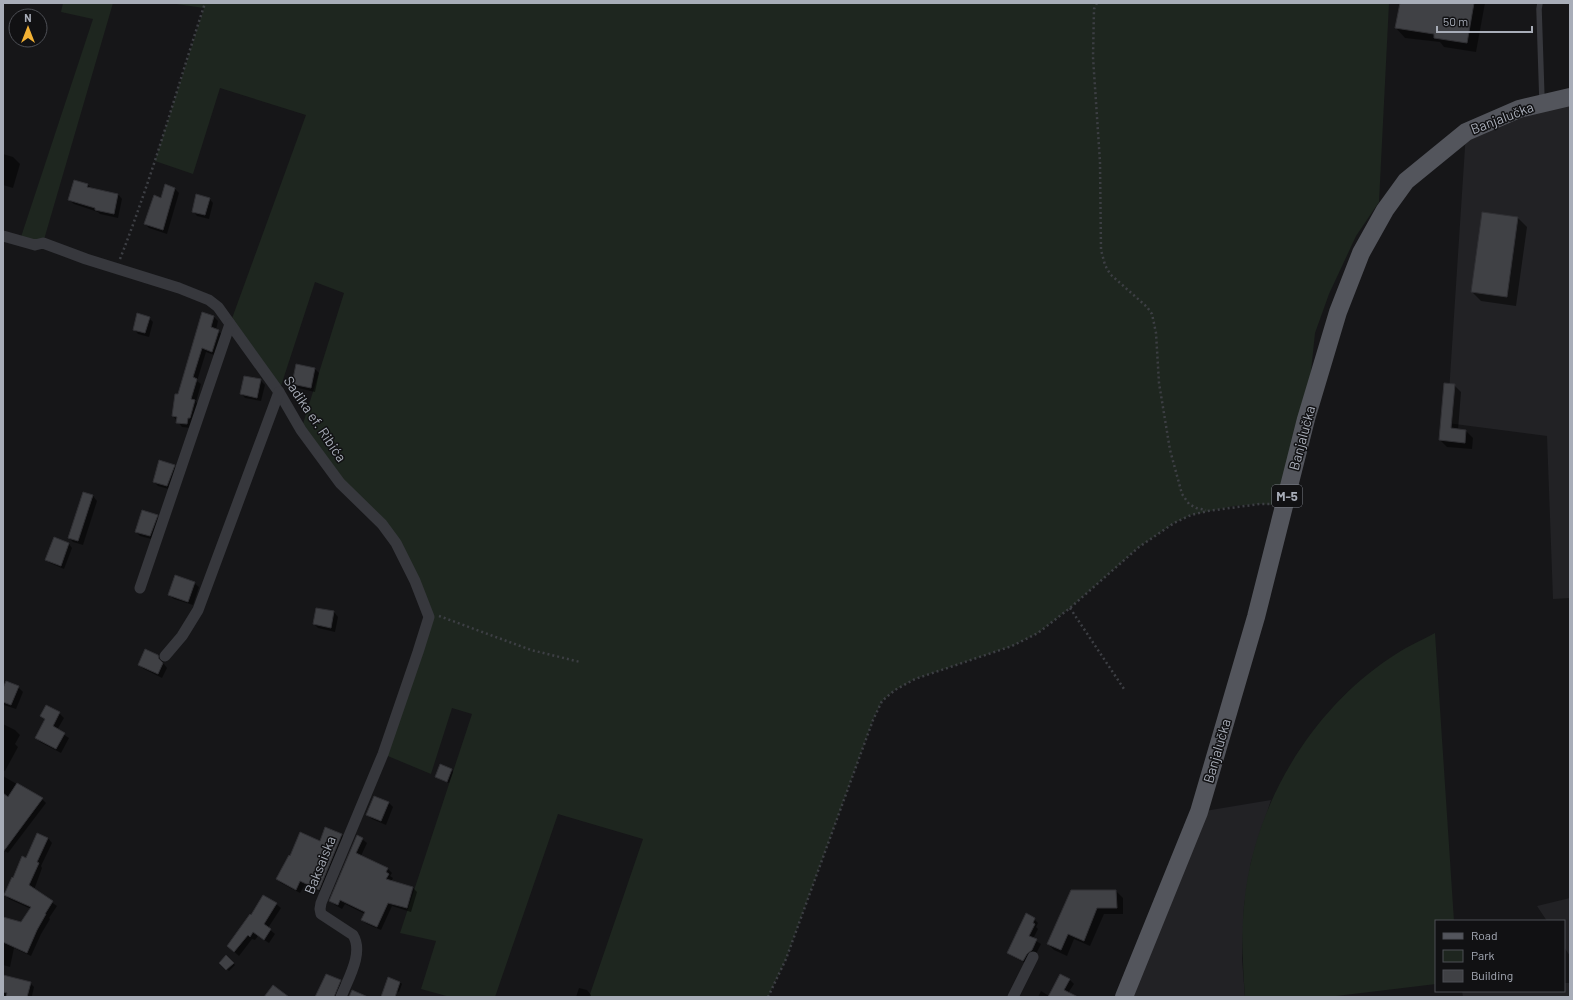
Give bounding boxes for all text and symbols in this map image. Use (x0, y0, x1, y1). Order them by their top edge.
north arrow (8, 8, 48, 48)
scale bar (1437, 8, 1532, 34)
text: N (24, 11, 32, 24)
text: 50 m (1443, 14, 1468, 28)
street label: Banjalučka (1468, 98, 1536, 137)
street label: Sadika ef. Ribića (281, 373, 350, 465)
street label: Banjalučka (1285, 404, 1318, 472)
road number: M-5 (1272, 485, 1302, 507)
street label: Banjalučka (1199, 717, 1234, 785)
street label: Baksaiska (300, 833, 339, 896)
legend (1435, 920, 1565, 992)
text: Road (1471, 928, 1498, 942)
text: Park (1471, 948, 1495, 962)
text: Building (1471, 968, 1513, 982)

